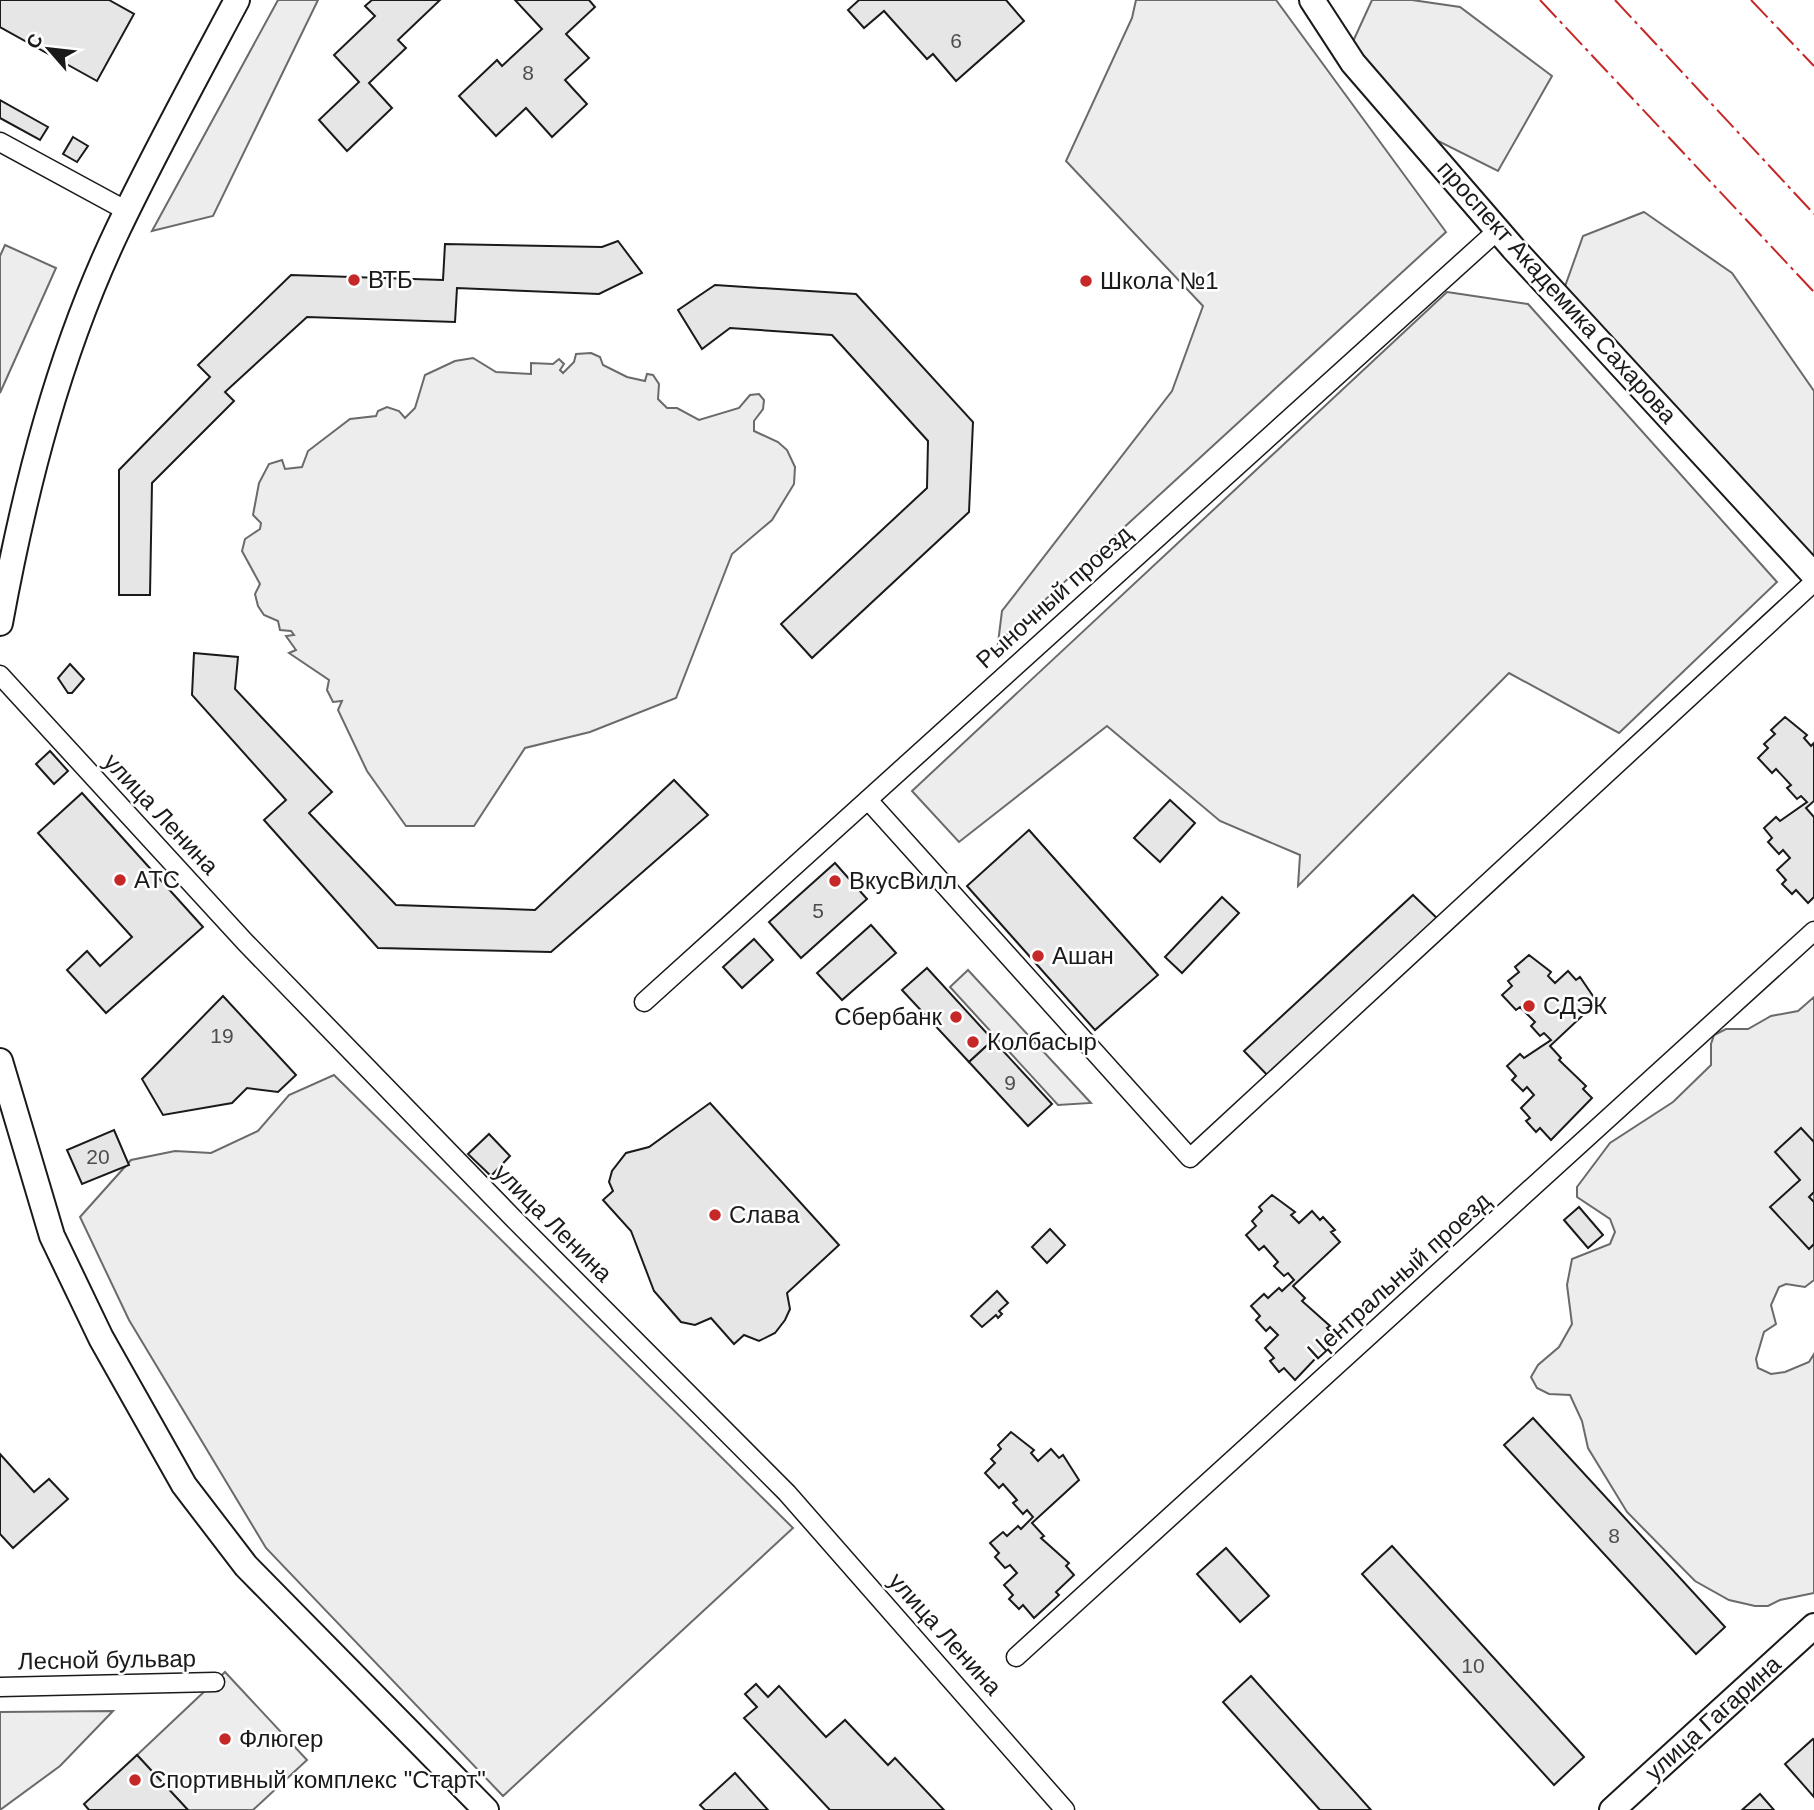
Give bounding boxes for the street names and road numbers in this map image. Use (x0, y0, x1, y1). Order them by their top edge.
street label: проспект Академика Сахарова (1432, 155, 1683, 429)
street label: Рыночный проезд (971, 520, 1137, 673)
street label: улица Ленина (99, 748, 225, 880)
street label: улица Ленина (489, 1158, 618, 1287)
street label: Центральный проезд (1302, 1187, 1495, 1365)
street label: улица Ленина (883, 1567, 1008, 1701)
street label: Лесной бульвар (18, 1644, 196, 1675)
street label: улица Гагарина (1640, 1649, 1786, 1785)

